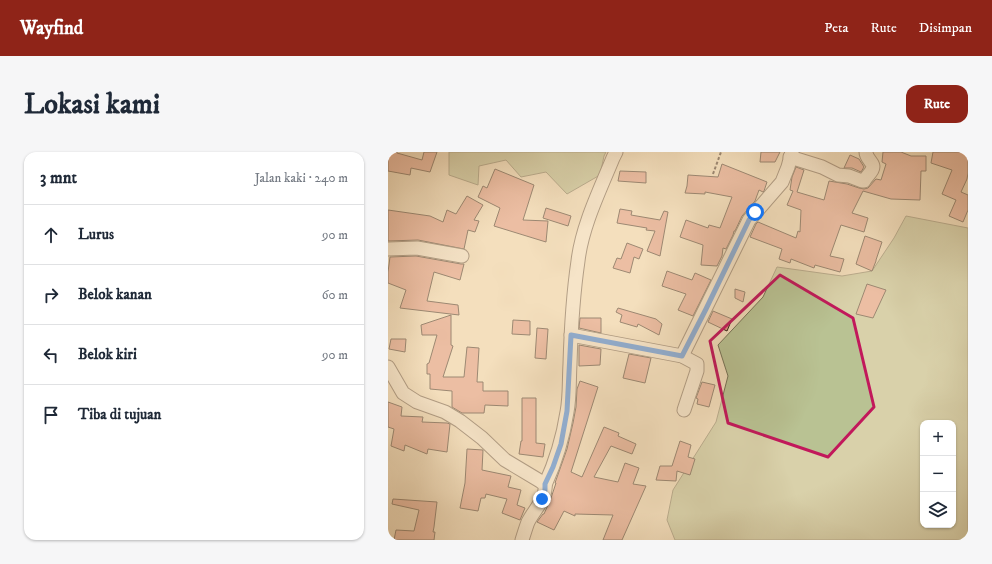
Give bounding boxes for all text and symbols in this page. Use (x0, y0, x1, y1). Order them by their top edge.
text: Wayfind (20, 17, 83, 40)
text: Peta (824, 19, 849, 37)
text: Rute (871, 19, 897, 37)
text: Disimpan (919, 19, 972, 37)
button: Rute (906, 85, 968, 123)
text: Lokasi kami (24, 87, 160, 122)
text: 3 mnt (40, 167, 77, 189)
text: Jalan kaki · 240 m (255, 170, 348, 186)
route start (746, 203, 764, 221)
icon: ahead (40, 224, 62, 246)
text: Lurus (78, 225, 114, 244)
text: 90 m (322, 227, 348, 243)
icon: right (40, 284, 62, 306)
text: Belok kanan (78, 285, 152, 304)
text: 60 m (322, 287, 348, 303)
icon: left (40, 344, 62, 366)
text: Belok kiri (78, 345, 137, 364)
text: 90 m (322, 347, 348, 363)
icon: arrive (40, 404, 62, 426)
text: Tiba di tujuan (78, 405, 161, 424)
map controls (920, 420, 956, 528)
button: + (920, 420, 956, 456)
button: − (920, 456, 956, 492)
route end (533, 490, 551, 508)
button: layers (920, 492, 956, 528)

